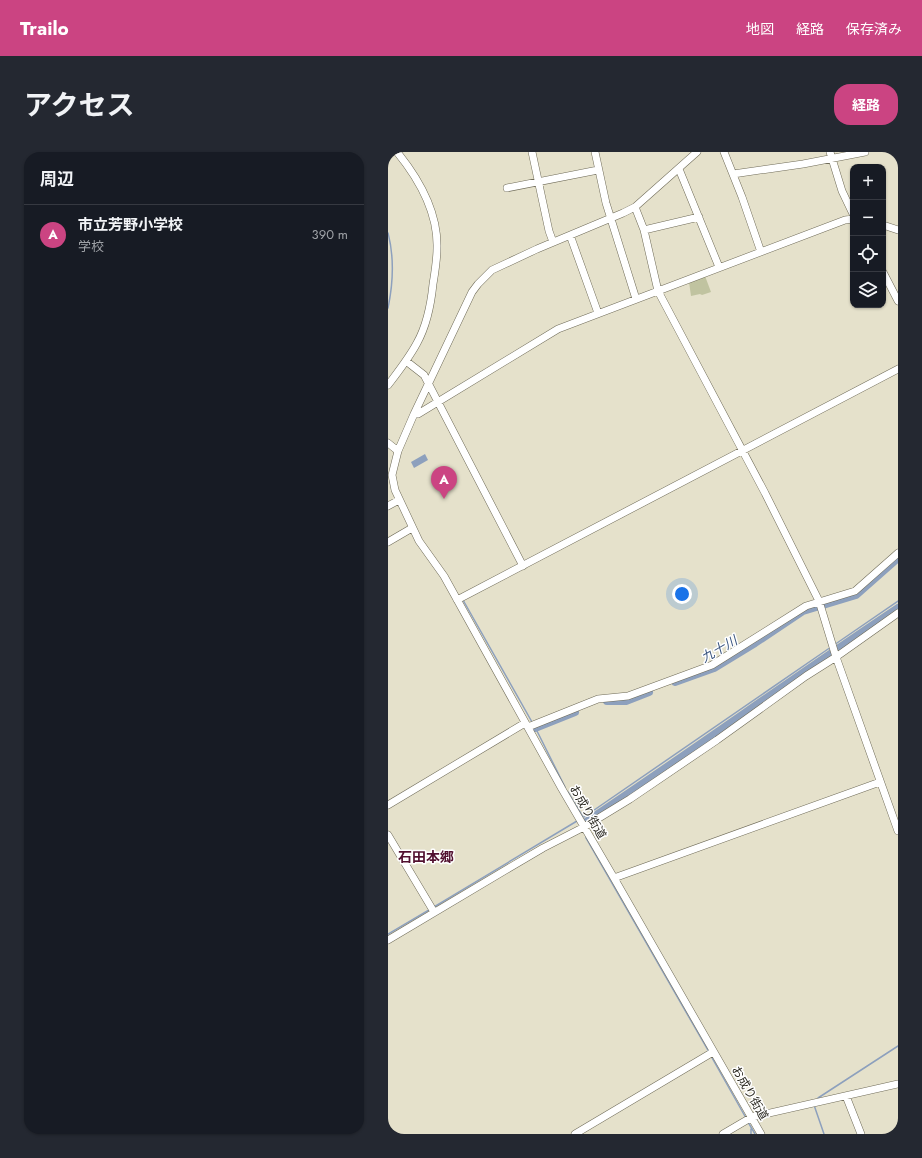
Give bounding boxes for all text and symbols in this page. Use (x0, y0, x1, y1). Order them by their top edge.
text: Trailo (20, 15, 69, 42)
text: 地図 (746, 19, 774, 39)
text: 経路 (796, 19, 824, 39)
text: 保存済み (846, 19, 902, 39)
button: 経路 (834, 84, 898, 125)
text: アクセス (24, 85, 135, 126)
map controls (850, 164, 886, 308)
button: + (850, 164, 886, 200)
text: 周辺 (40, 167, 74, 191)
button: − (850, 200, 886, 236)
text: 市立芳野小学校 (78, 214, 183, 236)
text: A (48, 225, 58, 244)
text: 390 m (312, 225, 348, 244)
button: locate (850, 236, 886, 272)
text: 学校 (78, 237, 104, 256)
button: layers (850, 272, 886, 308)
pin: A (431, 466, 457, 499)
your location (672, 584, 692, 604)
water label: 九十川 (697, 630, 742, 667)
street label: お成り街道 (565, 782, 611, 842)
district label: 石田本郷 (398, 847, 454, 867)
street label: お成り街道 (727, 1063, 773, 1123)

